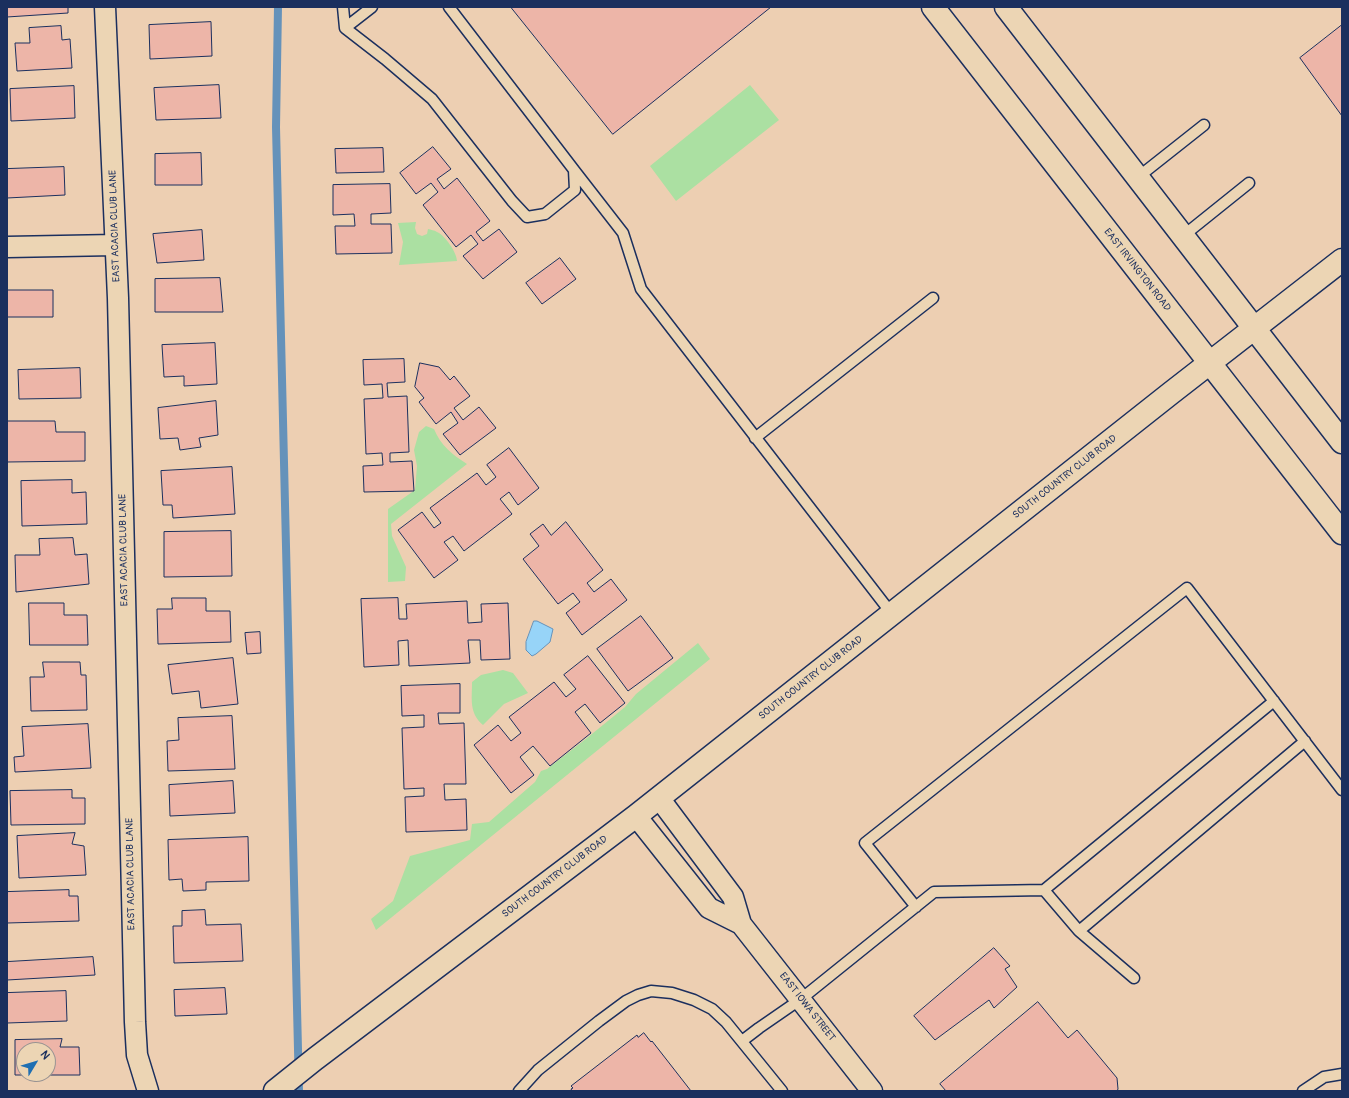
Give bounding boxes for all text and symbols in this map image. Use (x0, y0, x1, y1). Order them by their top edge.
street label: EAST ACACIA CLUB LANE (107, 170, 123, 282)
street label: EAST IRVINGTON ROAD (1101, 226, 1173, 314)
street label: SOUTH COUNTRY CLUB ROAD (1011, 433, 1119, 521)
street label: EAST ACACIA CLUB LANE (117, 494, 131, 606)
street label: SOUTH COUNTRY CLUB ROAD (757, 634, 865, 722)
street label: EAST ACACIA CLUB LANE (124, 818, 138, 930)
street label: SOUTH COUNTRY CLUB ROAD (500, 833, 610, 921)
street label: EAST IOWA STREET (776, 970, 838, 1044)
north arrow (16, 1042, 56, 1082)
text: N (38, 1048, 52, 1062)

